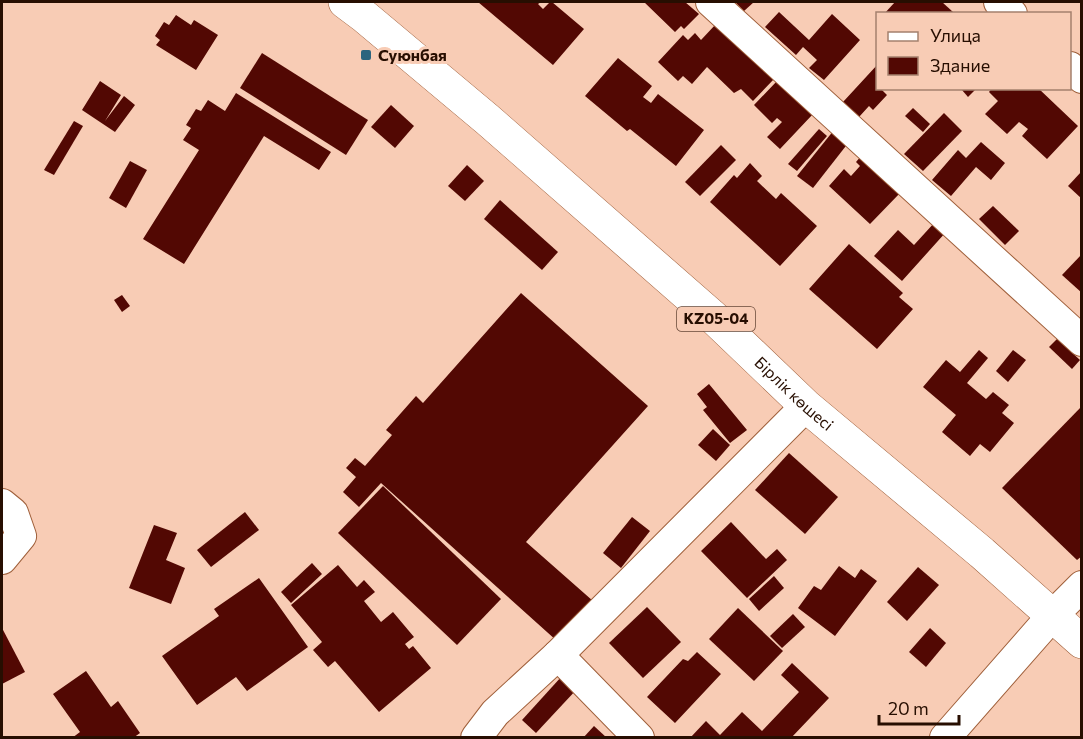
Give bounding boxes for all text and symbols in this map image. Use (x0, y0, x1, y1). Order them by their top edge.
legend (876, 12, 1071, 90)
text: Улица (930, 24, 981, 46)
place label: Суюнбая (378, 45, 447, 64)
marker: Суюнбая (359, 48, 373, 62)
text: Здание (930, 54, 990, 76)
road number: KZ05-04 (677, 307, 755, 331)
street label: Бірлік көшесі (751, 352, 838, 434)
scale bar (879, 688, 958, 726)
text: 20 m (888, 697, 929, 719)

